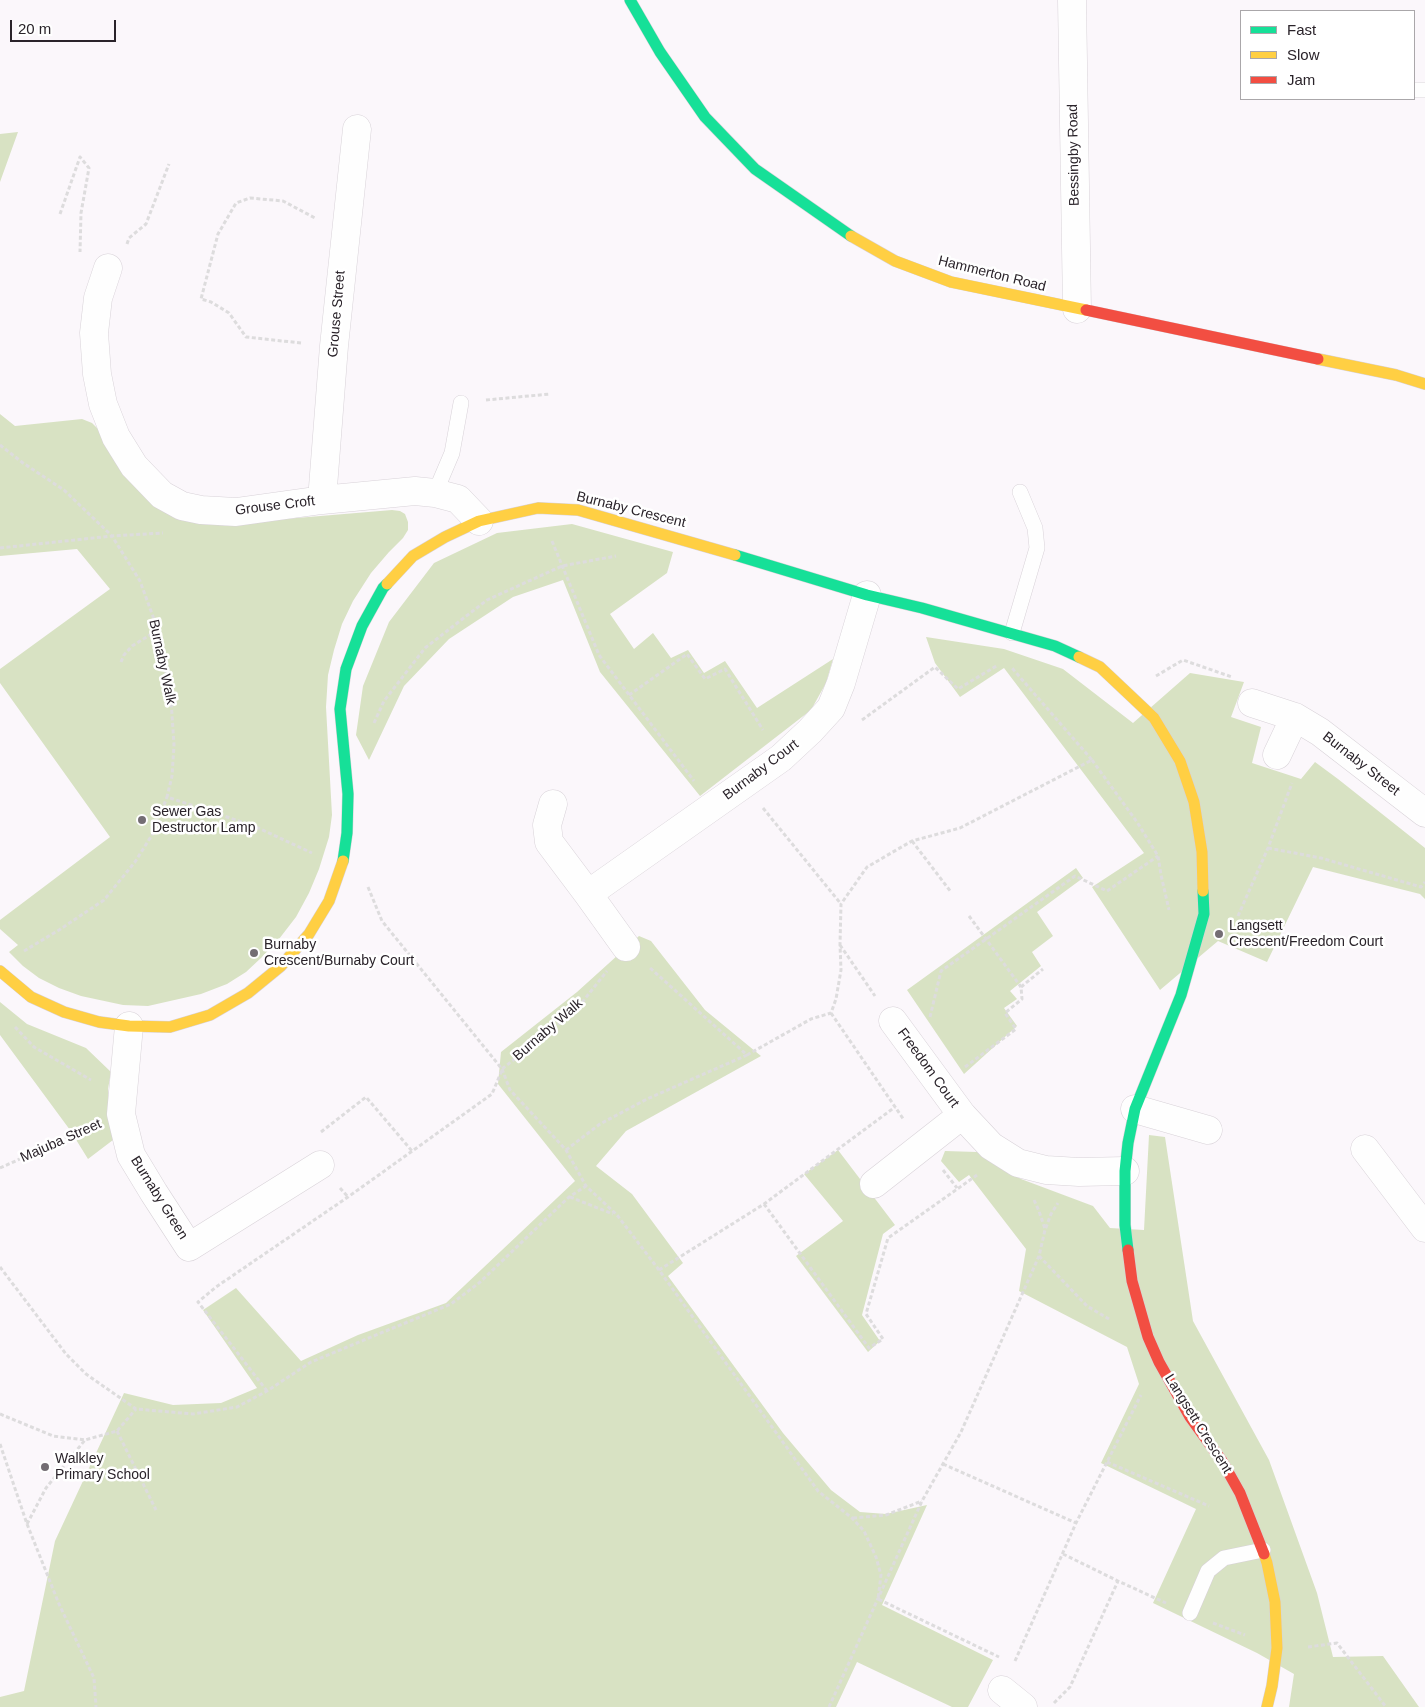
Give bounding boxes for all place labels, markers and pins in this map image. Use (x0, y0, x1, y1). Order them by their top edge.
place label: Sewer Gas Destructor Lamp (152, 804, 255, 836)
marker: Sewer Gas Destructor Lamp (136, 814, 148, 826)
place label: Langsett Crescent/Freedom Court (1229, 918, 1383, 950)
marker: Langsett Crescent/Freedom Court (1213, 928, 1225, 940)
place label: Burnaby Crescent/Burnaby Court (264, 937, 414, 970)
marker: Burnaby Crescent/Burnaby Court (248, 947, 260, 959)
place label: Walkley Primary School (55, 1451, 150, 1484)
marker: Walkley Primary School (39, 1461, 51, 1473)

